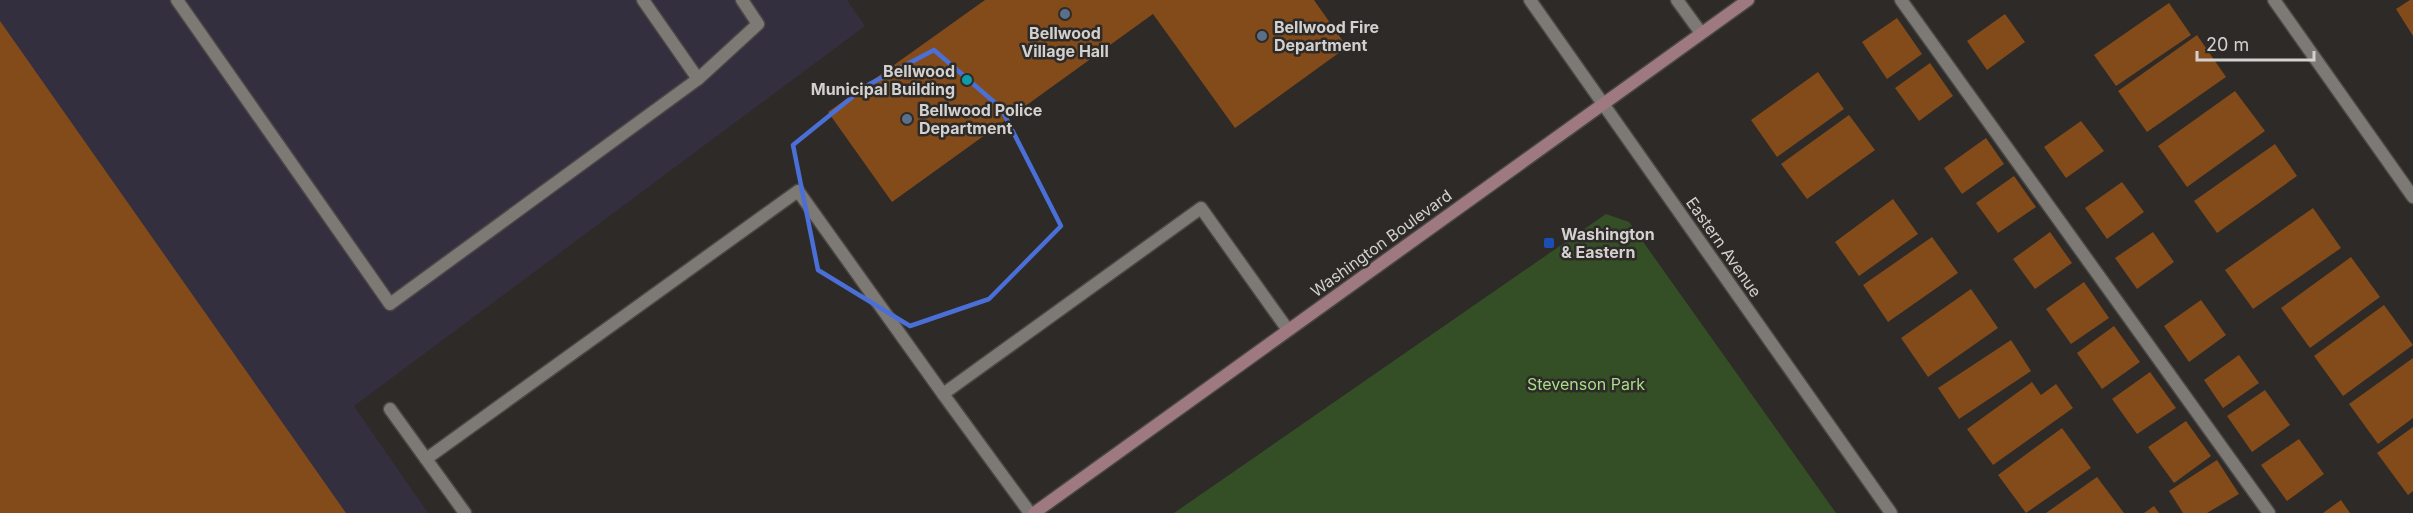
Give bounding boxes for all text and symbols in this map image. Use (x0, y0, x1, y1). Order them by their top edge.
marker: Bellwood Village Hall (1058, 7, 1072, 21)
place label: Bellwood Fire Department (1274, 17, 1379, 55)
place label: Bellwood Village Hall (1021, 23, 1109, 61)
scale bar (2197, 24, 2314, 62)
marker: Bellwood Fire Department (1255, 29, 1269, 43)
text: 20 m (2206, 34, 2249, 55)
place label: Bellwood Municipal Building (811, 61, 955, 99)
marker: Bellwood Municipal Building (960, 73, 974, 87)
place label: Bellwood Police Department (919, 100, 1042, 138)
marker: Bellwood Police Department (900, 112, 914, 126)
street label: Washington Boulevard (1307, 185, 1455, 301)
street label: Eastern Avenue (1682, 193, 1766, 301)
place label: Washington & Eastern (1561, 224, 1655, 262)
marker: Washington & Eastern (1542, 236, 1556, 250)
park label: Stevenson Park (1527, 374, 1645, 394)

